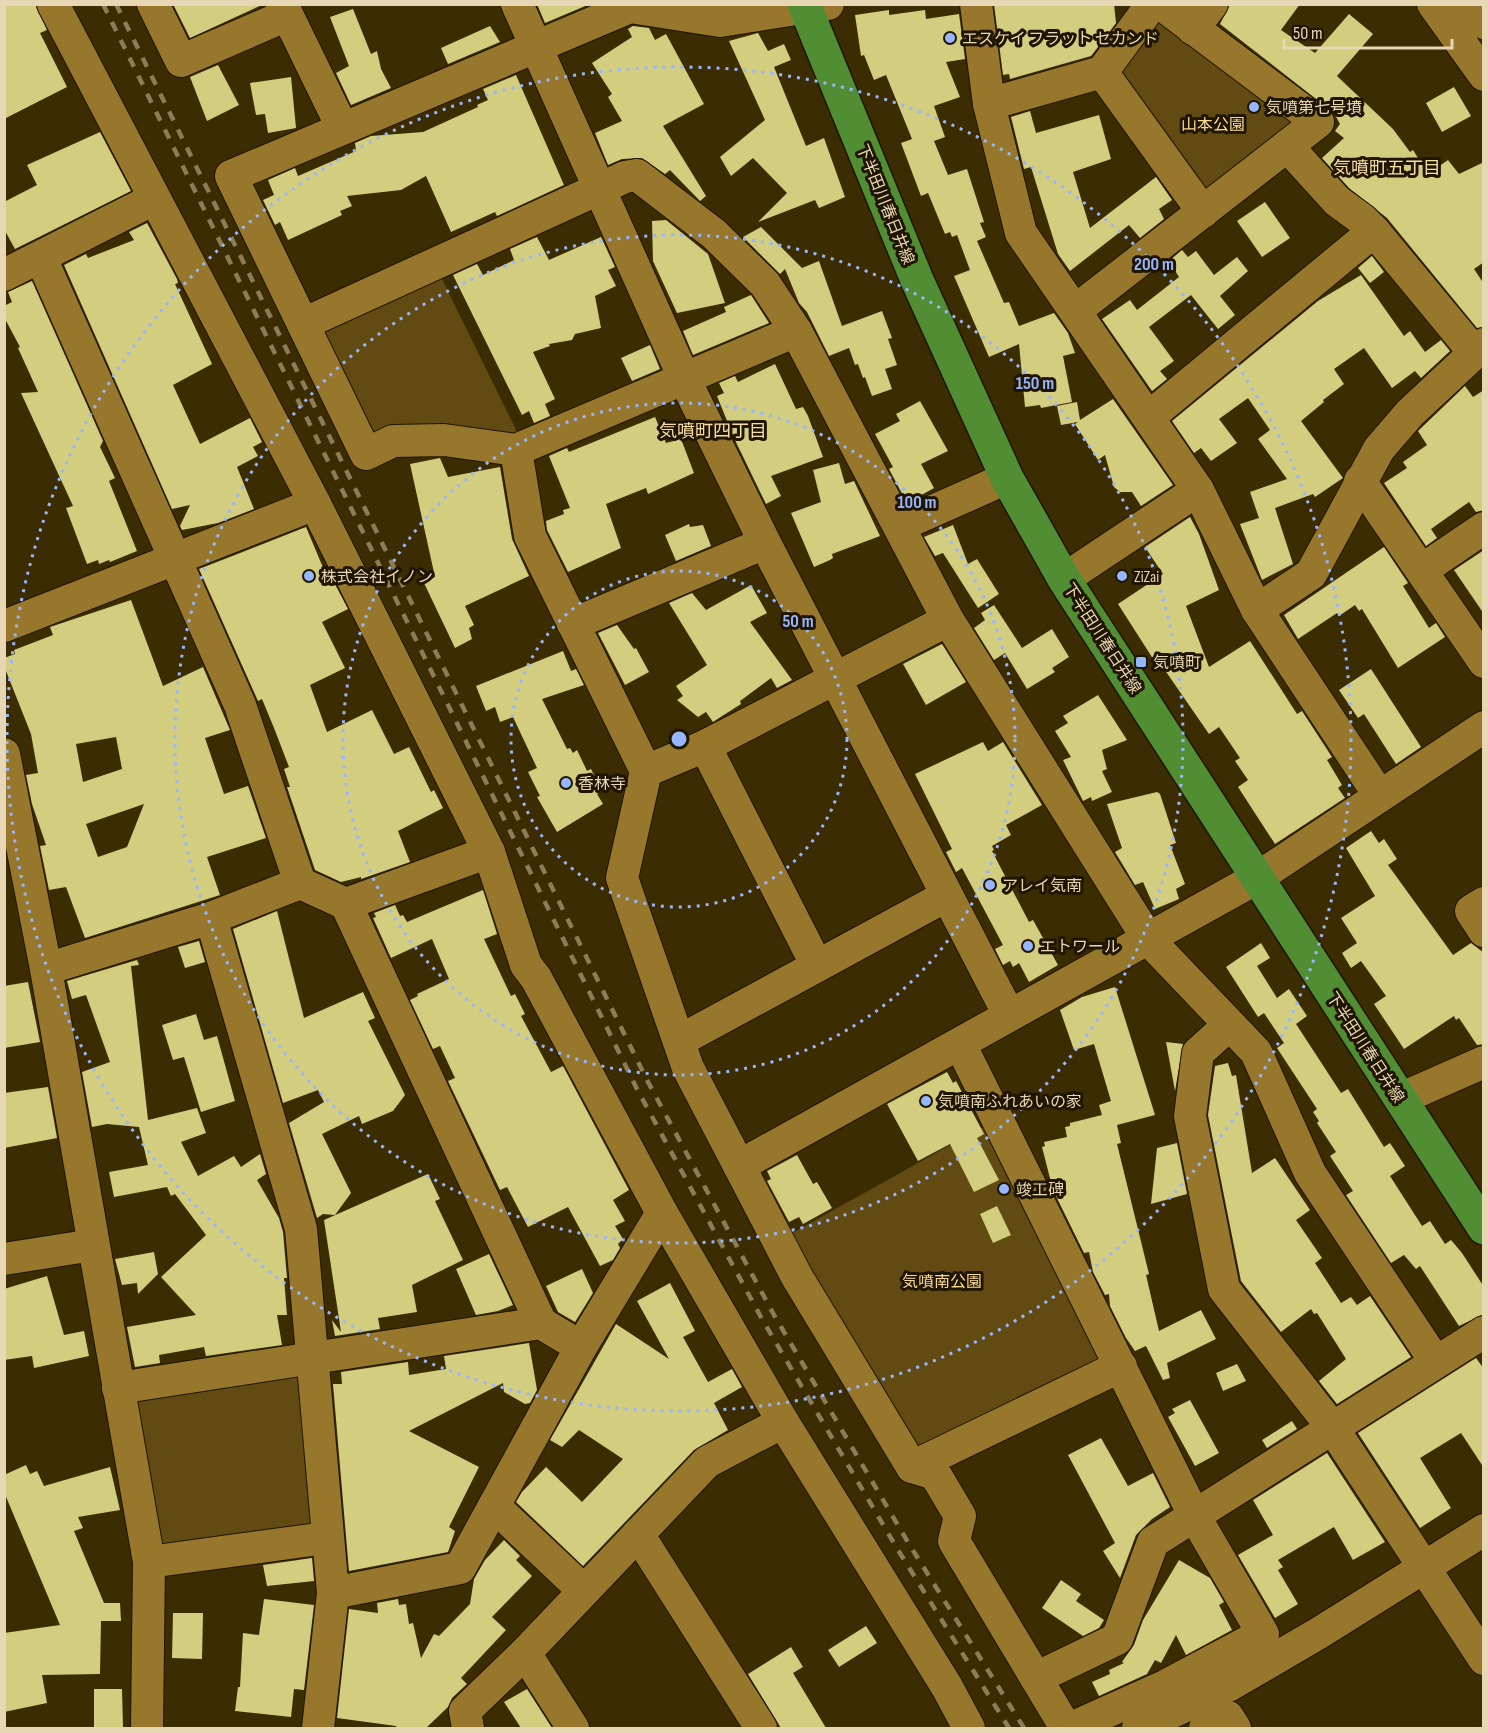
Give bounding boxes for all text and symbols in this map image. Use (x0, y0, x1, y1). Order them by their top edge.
scale bar (1284, 12, 1452, 50)
text: 50 m (1293, 23, 1323, 44)
place label: エスケイ フラット セカンド (962, 30, 1159, 49)
marker: エスケイ フラット セカンド (943, 31, 957, 45)
place label: 気噴第七号墳 (1266, 99, 1362, 118)
marker: 気噴第七号墳 (1247, 100, 1261, 114)
park label: 山本公園 (1181, 116, 1245, 135)
street label: 下半田川春日井線 (852, 142, 917, 267)
district label: 気噴町五丁目 (1333, 158, 1441, 179)
text: 200 m (1134, 254, 1174, 275)
text: 150 m (1016, 373, 1054, 394)
district label: 気噴町四丁目 (659, 421, 767, 442)
text: 100 m (898, 492, 937, 513)
place label: 株式会社イノン (321, 568, 433, 587)
place label: ZiZai (1134, 568, 1159, 587)
marker: 株式会社イノン (302, 569, 316, 583)
marker: ZiZai (1115, 569, 1129, 583)
street label: 下半田川春日井線 (1059, 580, 1145, 698)
text: 50 m (782, 611, 814, 632)
place label: 気噴町 (1153, 654, 1201, 673)
marker: 気噴町 (1134, 655, 1148, 669)
centre of rings (669, 729, 689, 749)
place label: 香林寺 (578, 775, 626, 794)
marker: 香林寺 (559, 776, 573, 790)
place label: アレイ気南 (1002, 877, 1082, 896)
marker: アレイ気南 (983, 878, 997, 892)
place label: エトワール (1040, 938, 1120, 957)
marker: エトワール (1021, 939, 1035, 953)
street label: 下半田川春日井線 (1322, 989, 1408, 1107)
place label: 気噴南ふれあいの家 (938, 1093, 1082, 1112)
marker: 気噴南ふれあいの家 (919, 1094, 933, 1108)
place label: 竣工碑 (1016, 1181, 1064, 1200)
marker: 竣工碑 (997, 1182, 1011, 1196)
park label: 気噴南公園 (902, 1273, 982, 1292)

